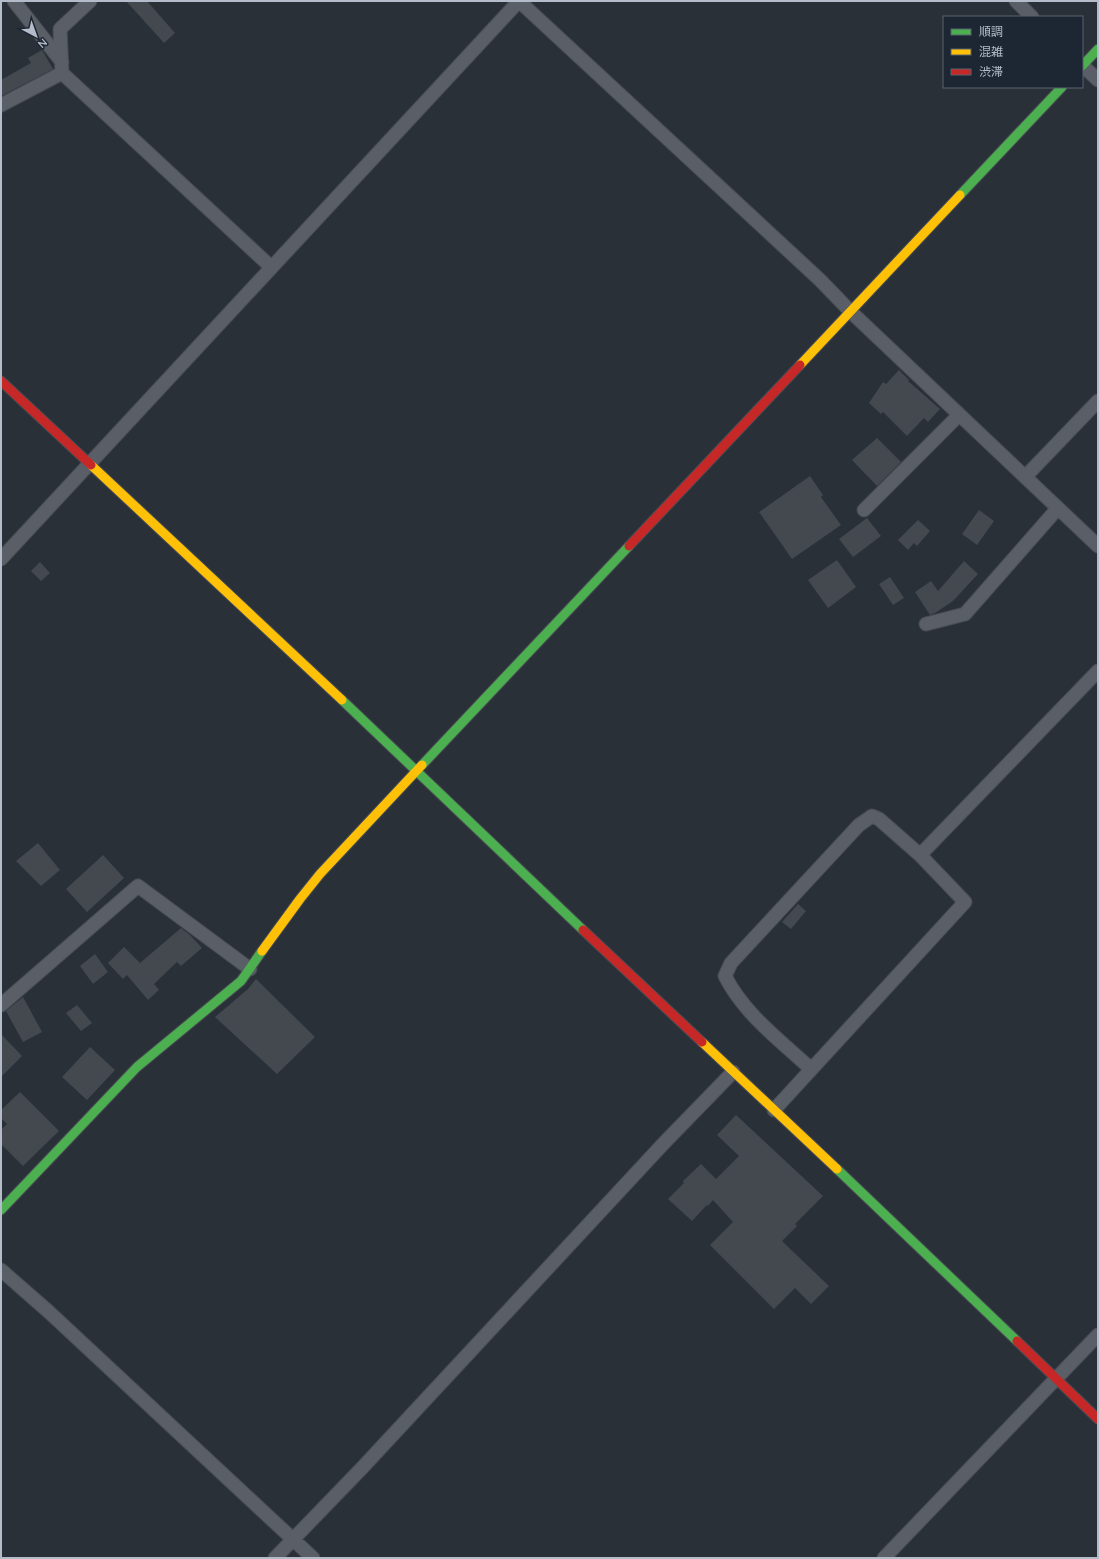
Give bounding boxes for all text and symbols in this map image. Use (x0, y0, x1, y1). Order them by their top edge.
north arrow (16, 16, 56, 56)
legend (943, 16, 1083, 88)
text: 順調 (979, 24, 1003, 39)
text: N (35, 36, 50, 51)
text: 混雑 (979, 44, 1003, 59)
text: 渋滞 (979, 64, 1003, 79)

